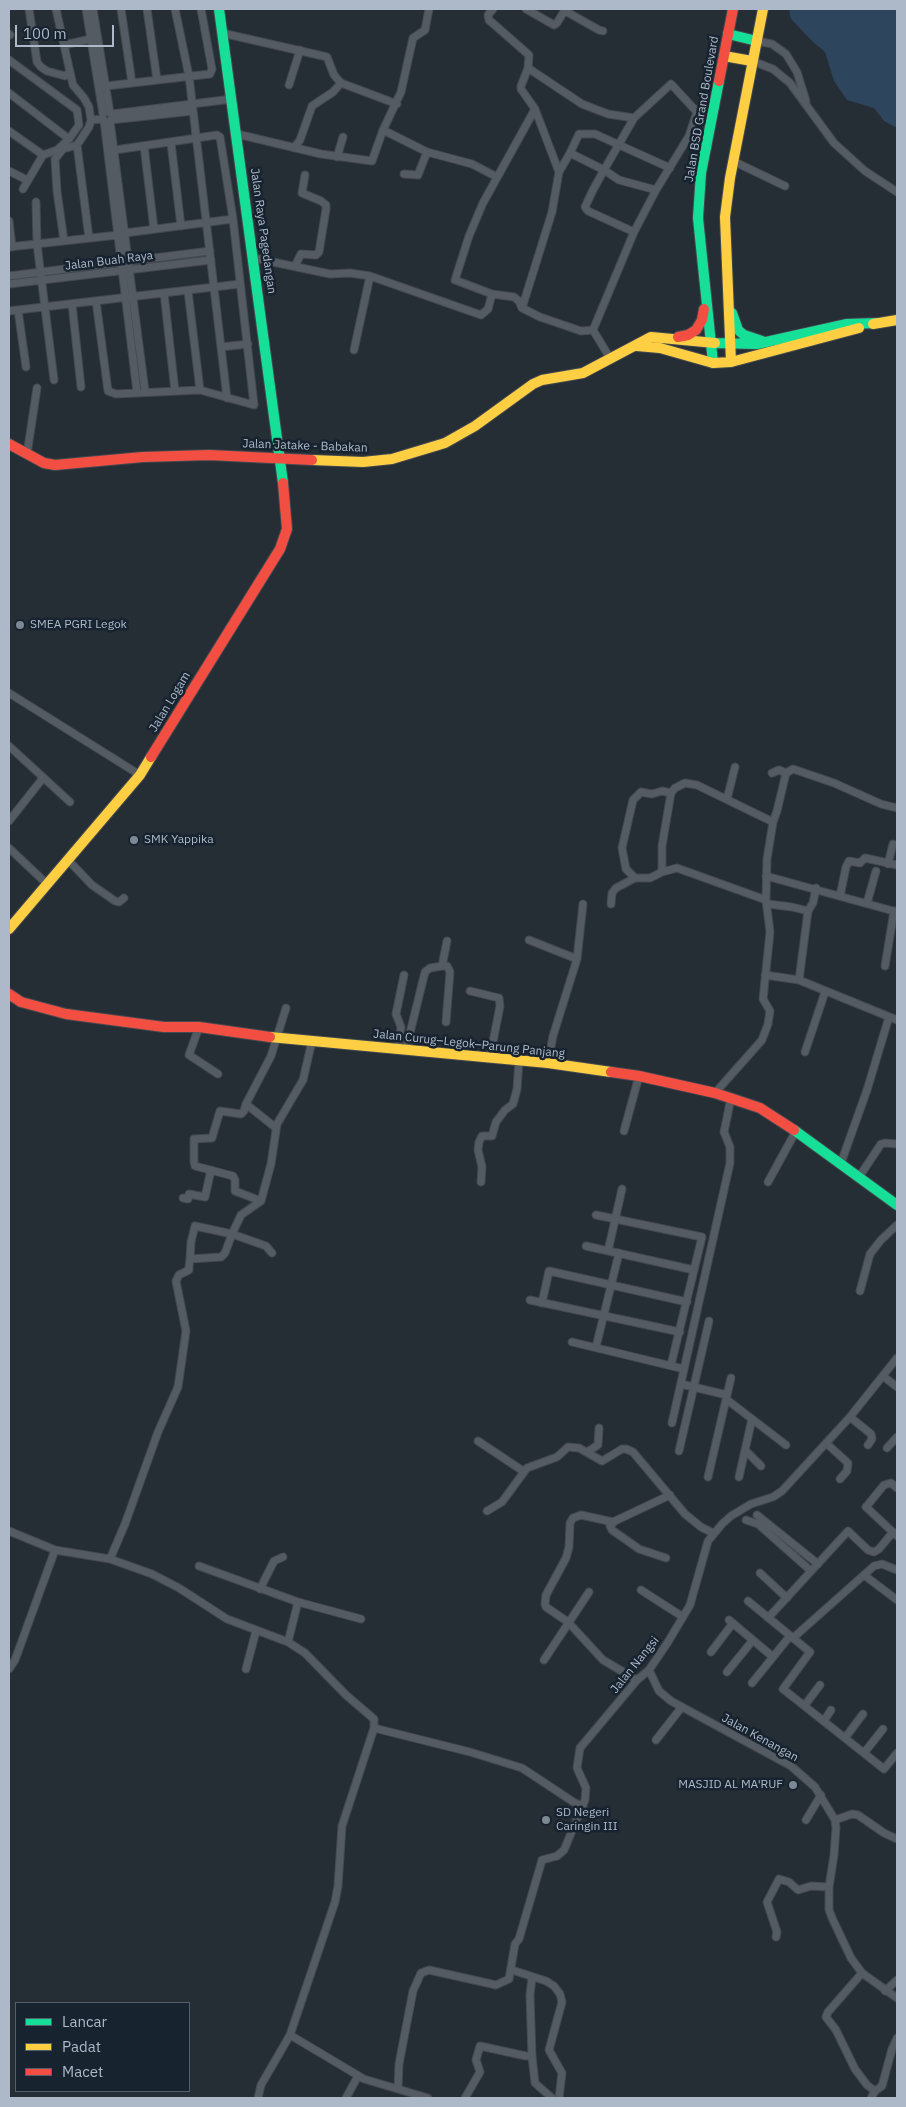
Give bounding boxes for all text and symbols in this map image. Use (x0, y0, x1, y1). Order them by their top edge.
scale bar (18, 15, 116, 47)
text: 100 m (23, 24, 67, 43)
street label: Jalan BSD Grand Boulevard (682, 35, 722, 183)
street label: Jalan Raya Pagedangan (247, 167, 279, 295)
street label: Jalan Buah Raya (64, 248, 154, 274)
street label: Jalan Jatake - Babakan (242, 437, 368, 455)
place label: SMEA PGRI Legok (30, 618, 127, 632)
marker: SMEA PGRI Legok (14, 619, 26, 631)
street label: Jalan Logam (146, 669, 194, 735)
place label: SMK Yappika (144, 833, 214, 847)
marker: SMK Yappika (128, 834, 140, 846)
street label: Jalan Curug–Legok–Parung Panjang (372, 1027, 566, 1061)
street label: Jalan Nangsi (608, 1634, 662, 1696)
street label: Jalan Kenangan (719, 1711, 801, 1765)
place label: MASJID AL MA'RUF (678, 1778, 783, 1792)
marker: MASJID AL MA'RUF (787, 1779, 799, 1791)
place label: SD Negeri Caringin III (556, 1806, 617, 1834)
marker: SD Negeri Caringin III (540, 1814, 552, 1826)
legend (15, 2002, 190, 2092)
text: Lancar (62, 2012, 107, 2031)
text: Padat (62, 2037, 101, 2056)
text: Macet (62, 2062, 103, 2081)

